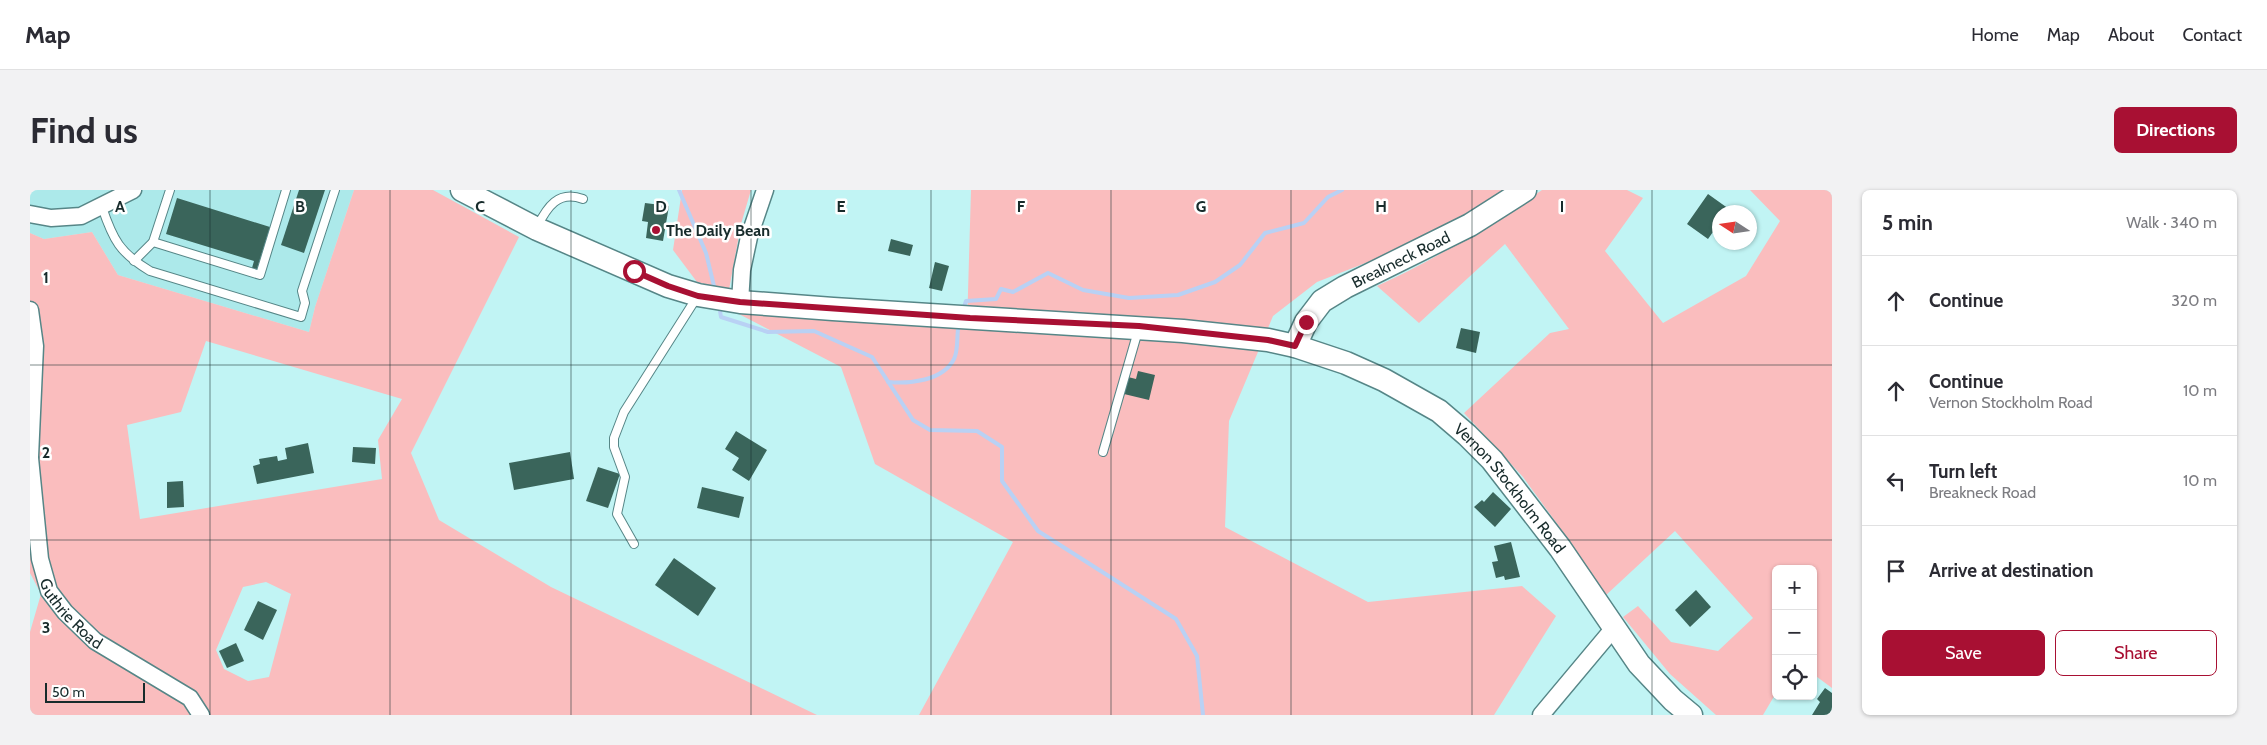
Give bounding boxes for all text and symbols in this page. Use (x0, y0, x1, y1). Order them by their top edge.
text: Map (25, 20, 71, 49)
text: Home (1971, 24, 2019, 46)
text: Map (2047, 24, 2080, 46)
text: About (2108, 24, 2154, 46)
text: Contact (2182, 24, 2242, 46)
button: Directions (2114, 107, 2237, 153)
text: Find us (30, 109, 138, 152)
text: A (115, 197, 125, 216)
text: B (295, 197, 305, 216)
text: C (475, 197, 485, 216)
text: D (655, 197, 667, 216)
text: E (836, 197, 846, 216)
text: F (1017, 197, 1026, 216)
text: G (1196, 197, 1206, 216)
text: H (1375, 197, 1387, 216)
text: I (1560, 197, 1564, 216)
north arrow (1712, 205, 1757, 250)
text: 5 min (1882, 210, 1933, 235)
text: Walk · 340 m (2126, 213, 2217, 232)
place label: The Daily Bean (666, 221, 770, 240)
marker: The Daily Bean (650, 224, 662, 236)
street label: Breakneck Road (1348, 227, 1453, 292)
route start (623, 260, 646, 283)
text: 1 (43, 268, 49, 287)
icon: ahead (1882, 287, 1910, 315)
text: Continue (1929, 289, 2003, 312)
text: 320 m (2171, 291, 2217, 310)
route end (1295, 311, 1318, 334)
text: Continue (1929, 370, 2003, 393)
icon: ahead (1882, 377, 1910, 405)
text: 10 m (2183, 381, 2217, 400)
text: Vernon Stockholm Road (1929, 393, 2093, 412)
street label: Vernon Stockholm Road (1450, 419, 1570, 557)
text: 2 (42, 443, 50, 462)
text: Turn left (1929, 460, 1997, 483)
icon: left (1882, 467, 1910, 495)
text: 10 m (2183, 471, 2217, 490)
text: Breakneck Road (1929, 483, 2036, 502)
icon: arrive (1882, 557, 1910, 585)
text: Arrive at destination (1929, 559, 2093, 582)
map controls (1772, 565, 1817, 700)
button: + (1772, 565, 1817, 610)
street label: Guthrie Road (36, 576, 106, 653)
button: − (1772, 610, 1817, 655)
text: 3 (42, 618, 50, 637)
button: Save (1882, 630, 2045, 676)
button: Share (2055, 630, 2217, 676)
button: locate (1772, 655, 1817, 700)
scale bar (45, 680, 145, 703)
text: 50 m (52, 683, 85, 701)

